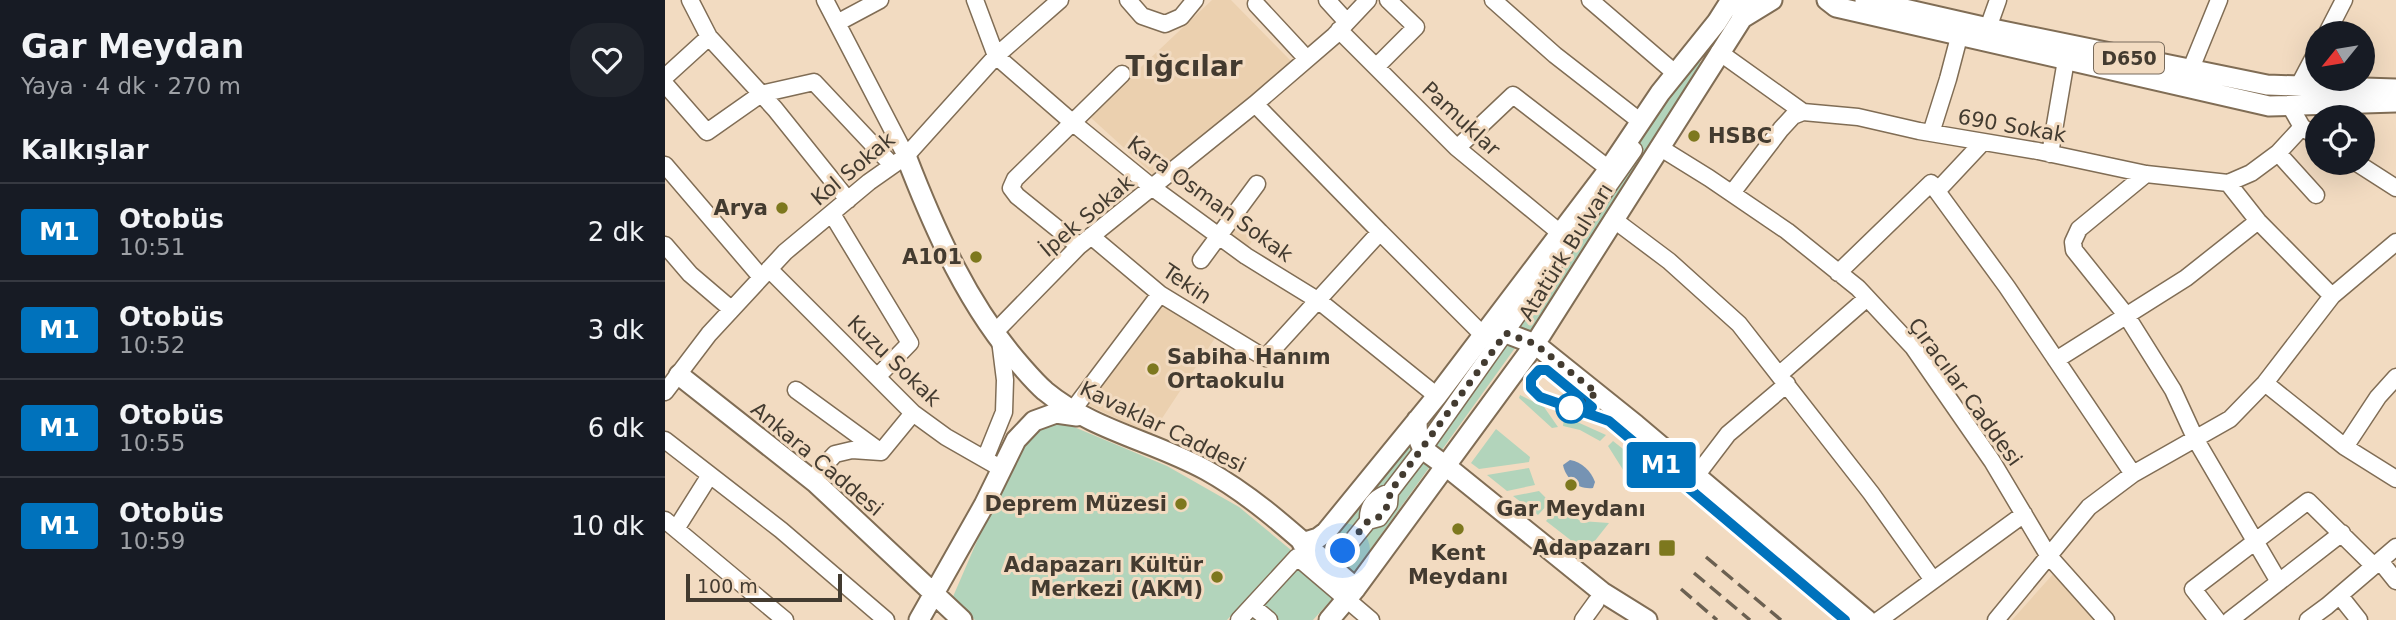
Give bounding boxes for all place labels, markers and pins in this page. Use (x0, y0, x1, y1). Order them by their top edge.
place label: HSBC (1708, 124, 1772, 148)
marker: HSBC (1686, 128, 1702, 144)
place label: Arya (714, 196, 768, 220)
marker: Arya (774, 200, 790, 216)
place label: A101 (902, 245, 962, 269)
marker: A101 (968, 249, 984, 265)
place label: Sabiha Hanım Ortaokulu (1167, 345, 1331, 393)
marker: Sabiha Hanım Ortaokulu (1145, 361, 1161, 377)
unlabelled marker (1556, 393, 1586, 423)
marker: Gar Meydanı (1563, 477, 1579, 493)
place label: Deprem Müzesi (984, 492, 1167, 516)
marker: Deprem Müzesi (1173, 496, 1189, 512)
place label: Gar Meydanı (1496, 497, 1646, 521)
marker: Kent Meydanı (1450, 521, 1466, 537)
place label: Adapazarı (1532, 536, 1651, 560)
marker: Adapazarı (1657, 538, 1677, 558)
place label: Kent Meydanı (1408, 541, 1508, 589)
place label: Adapazarı Kültür Merkezi (AKM) (1004, 553, 1204, 601)
marker: Adapazarı Kültür Merkezi (AKM) (1209, 569, 1225, 585)

